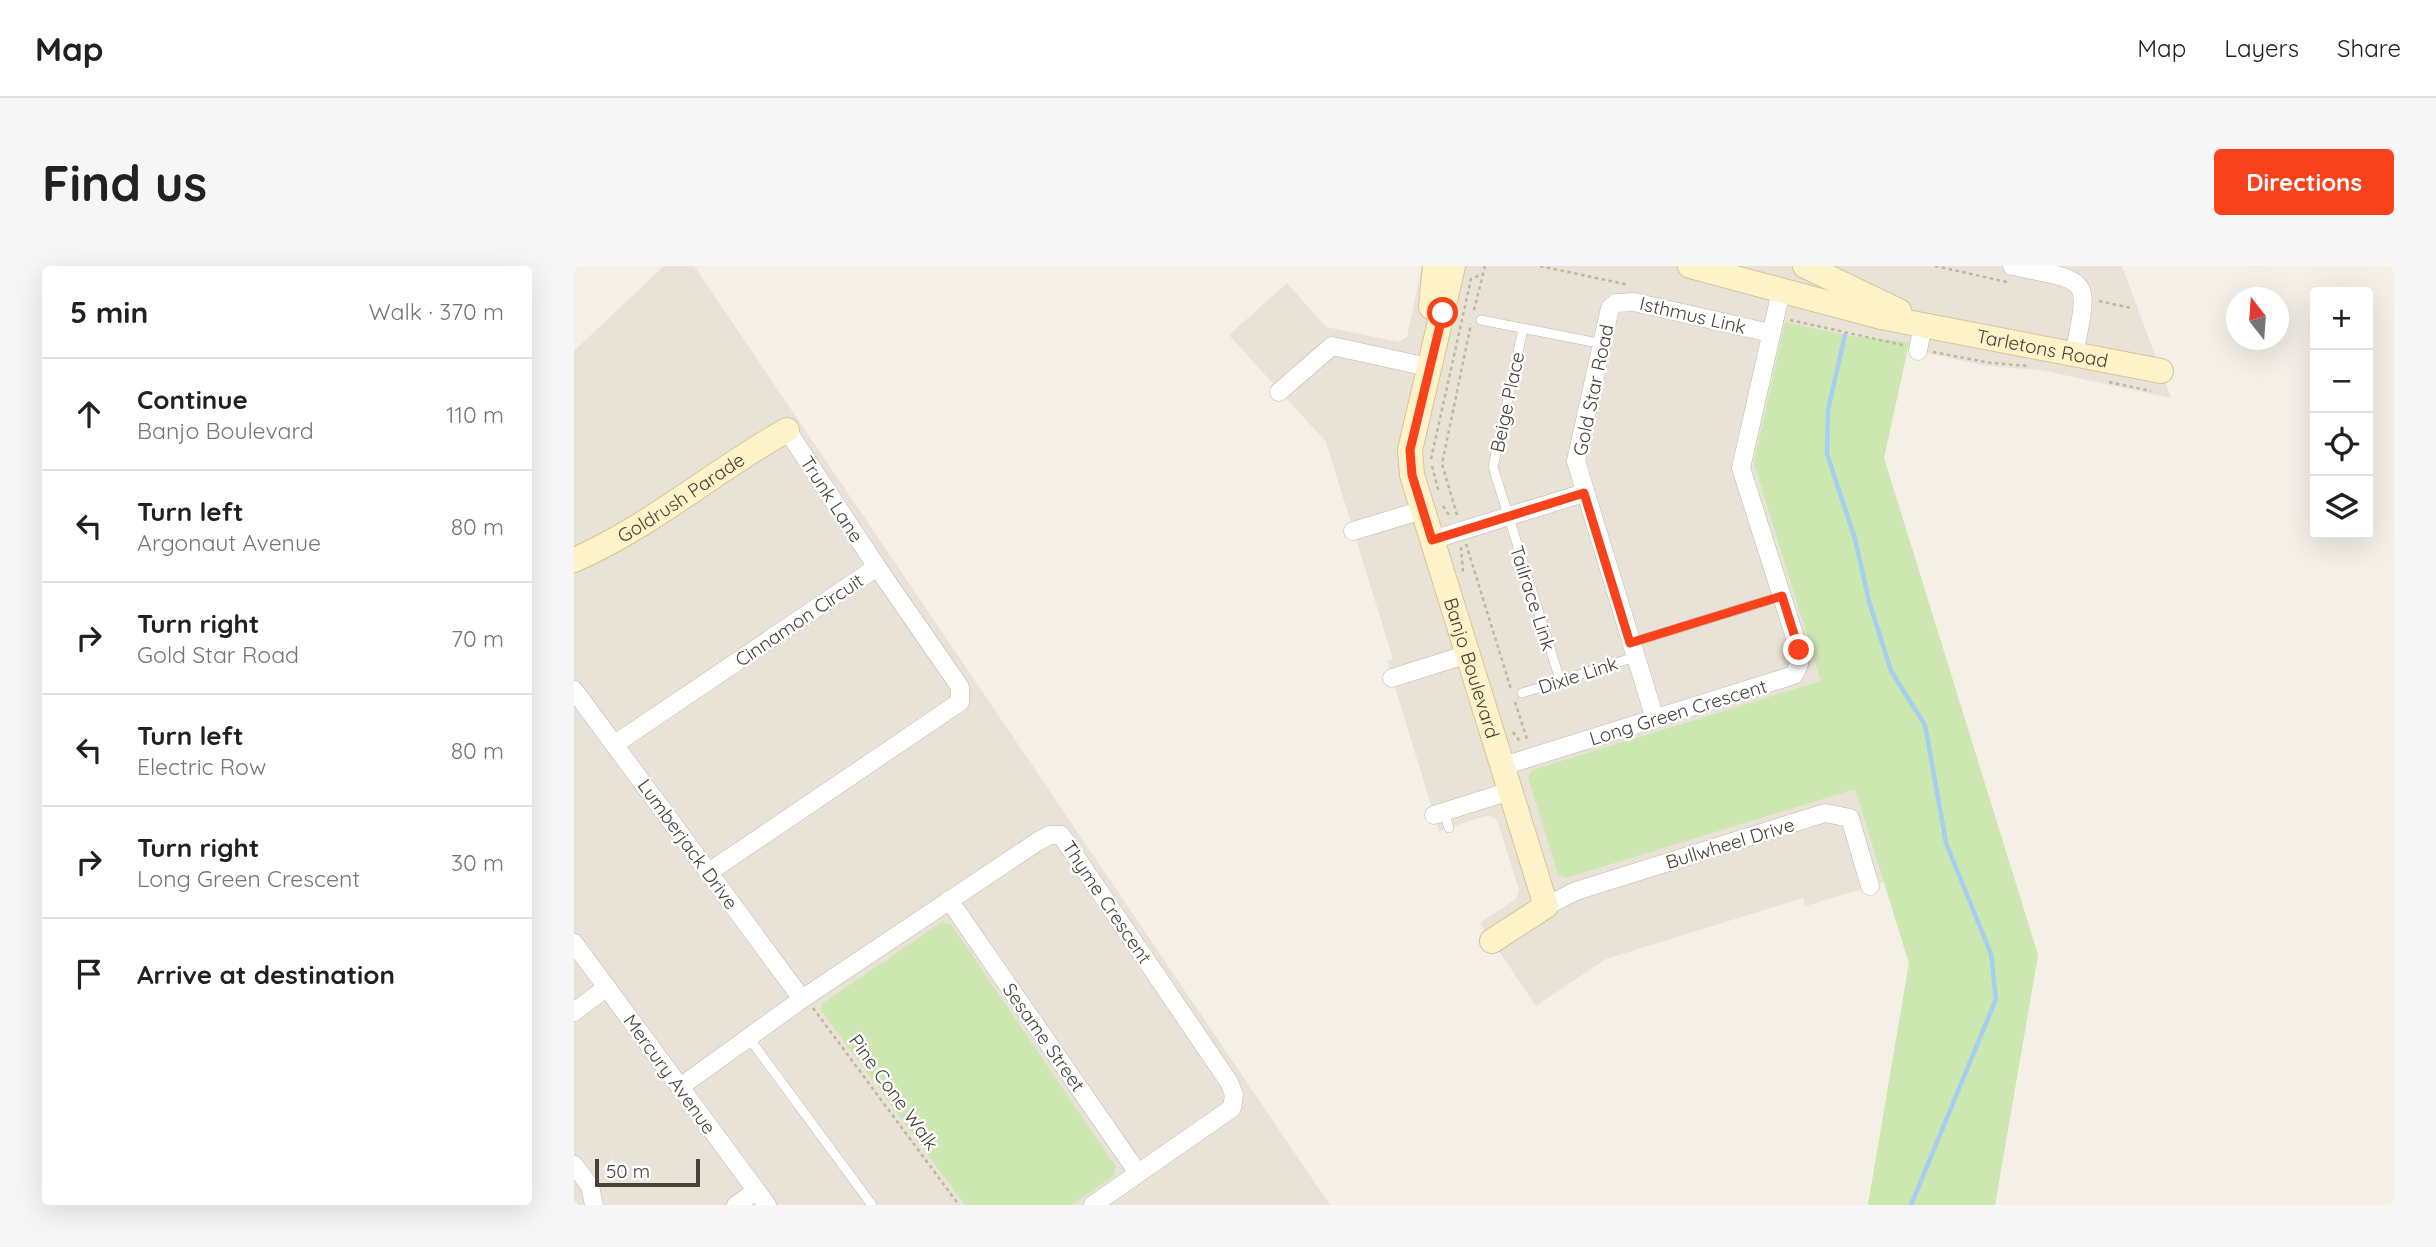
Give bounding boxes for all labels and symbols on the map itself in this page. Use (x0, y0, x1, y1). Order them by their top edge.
north arrow (2226, 287, 2289, 350)
street label: Isthmus Link (1637, 291, 1749, 339)
route start (1427, 297, 1458, 328)
street label: Gold Star Road (1567, 322, 1619, 458)
street label: Tarletons Road (1975, 324, 2110, 373)
street label: Beige Place (1485, 349, 1529, 455)
street label: Goldrush Parade (613, 447, 749, 548)
street label: Trunk Lane (795, 451, 869, 547)
street label: Tailrace Link (1505, 542, 1561, 654)
street label: Cinnamon Circuit (730, 568, 868, 672)
street label: Banjo Boulevard (1439, 595, 1505, 741)
route end (1783, 634, 1814, 665)
street label: Dixie Link (1535, 651, 1621, 699)
street label: Long Green Crescent (1586, 674, 1770, 750)
street label: Lumberjack Drive (633, 774, 743, 914)
street label: Bullwheel Drive (1663, 812, 1797, 874)
street label: Thyme Crescent (1057, 836, 1157, 968)
street label: Sesame Street (998, 978, 1090, 1096)
street label: Mercury Avenue (618, 1009, 722, 1139)
street label: Pine Cone Walk (844, 1029, 944, 1155)
scale bar (595, 1156, 700, 1188)

